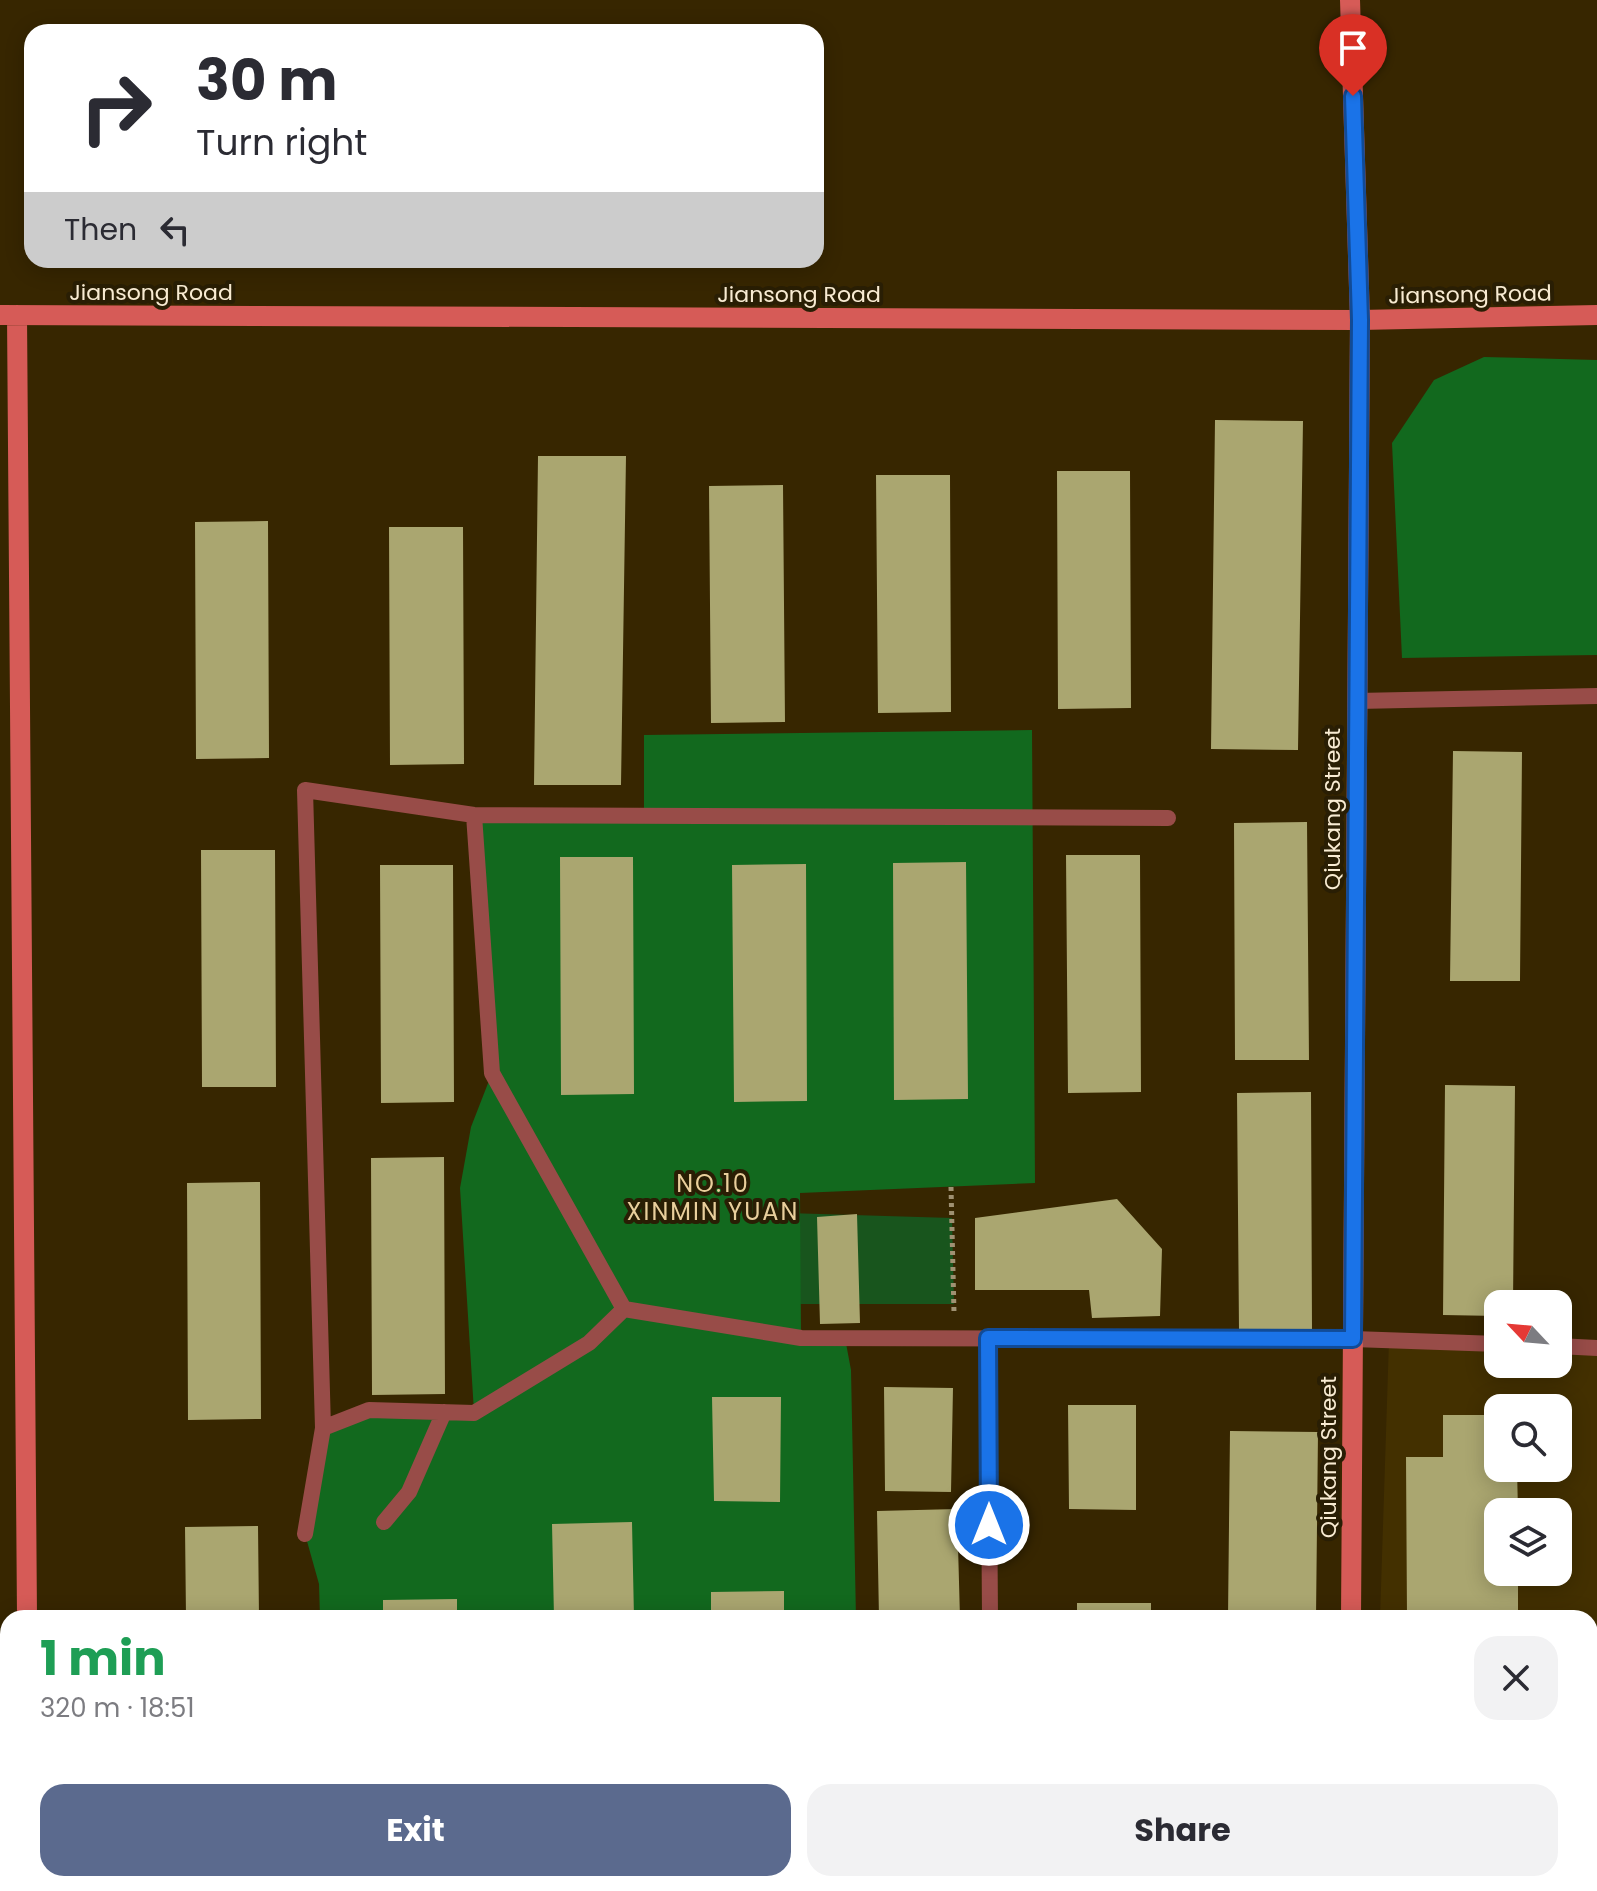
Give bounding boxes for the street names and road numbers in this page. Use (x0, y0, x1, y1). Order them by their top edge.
street label: Jiansong Road (69, 277, 233, 308)
street label: Jiansong Road (1388, 278, 1552, 311)
street label: Jiansong Road (717, 279, 881, 310)
street label: Qiukang Street (1317, 728, 1348, 890)
street label: Qiukang Street (1313, 1376, 1344, 1538)

